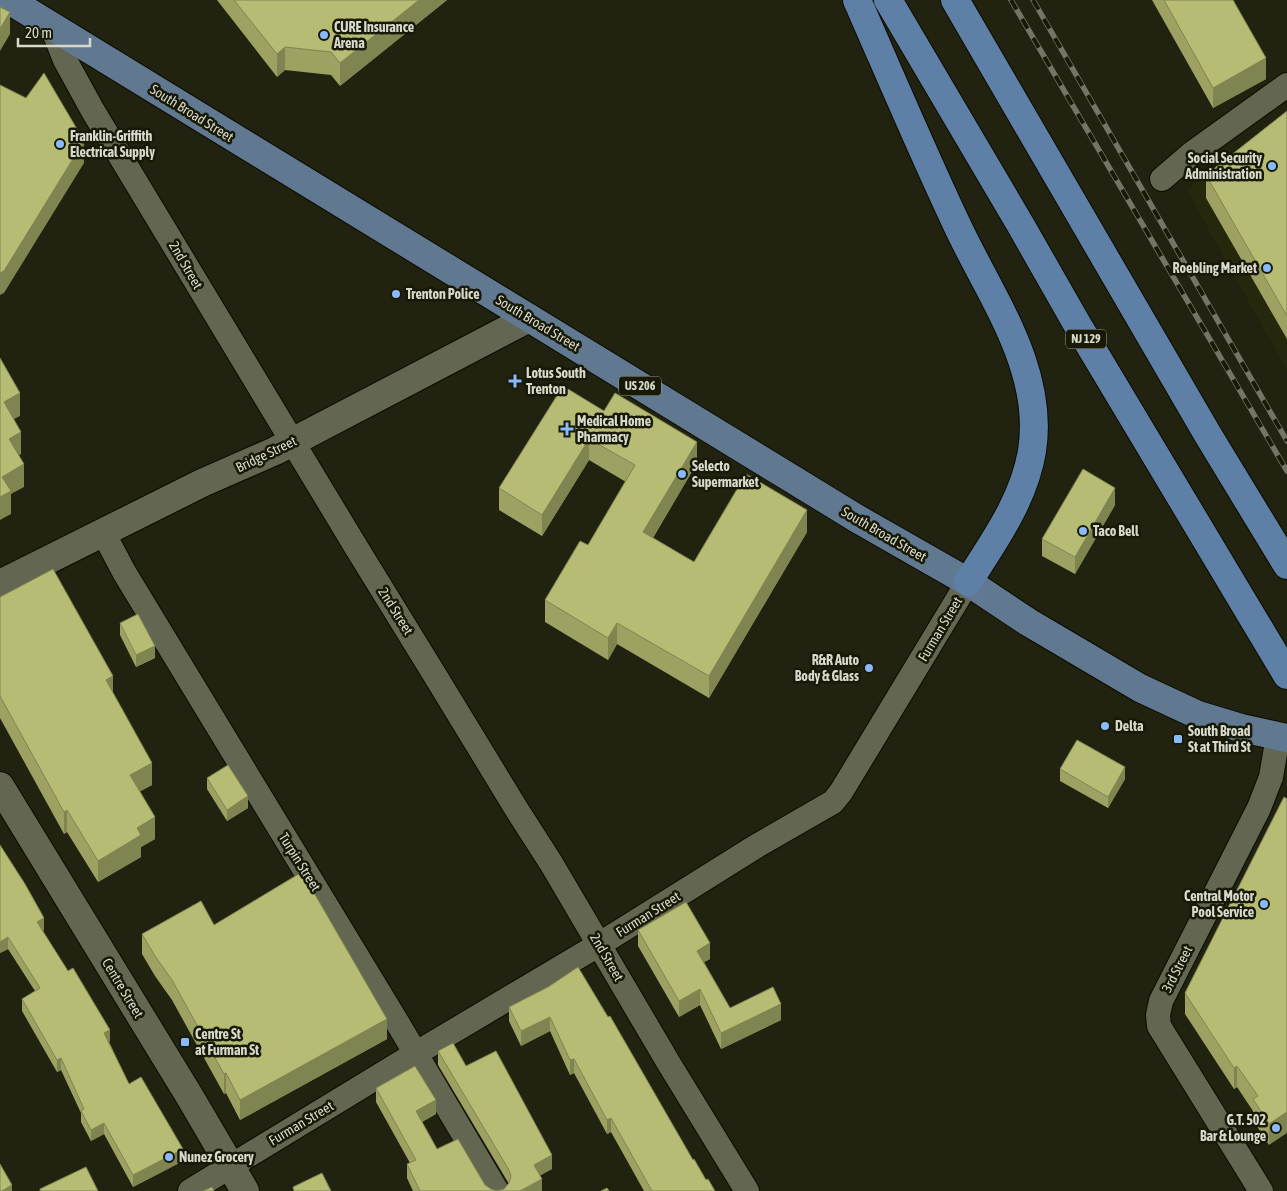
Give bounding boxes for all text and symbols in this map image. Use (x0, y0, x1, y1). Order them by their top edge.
scale bar (18, 15, 90, 47)
place label: CURE Insurance Arena (333, 19, 414, 51)
text: 20 m (25, 24, 52, 41)
marker: CURE Insurance Arena (318, 29, 330, 41)
street label: South Broad Street (147, 81, 237, 145)
place label: Franklin-Griffith Electrical Supply (70, 128, 155, 160)
marker: Franklin-Griffith Electrical Supply (54, 138, 66, 150)
place label: Social Security Administration (1184, 150, 1262, 182)
marker: Social Security Administration (1266, 160, 1278, 172)
street label: 2nd Street (166, 238, 206, 292)
place label: Roebling Market (1172, 260, 1257, 276)
marker: Roebling Market (1261, 262, 1273, 274)
place label: Trenton Police (406, 286, 480, 302)
marker: Trenton Police (390, 288, 402, 300)
street label: South Broad Street (493, 292, 583, 354)
road number: NJ 129 (1066, 329, 1106, 348)
place label: Lotus South Trenton (526, 365, 586, 397)
marker: Lotus South Trenton (508, 374, 522, 388)
road number: US 206 (619, 376, 661, 396)
place label: Medical Home Pharmacy (577, 413, 651, 445)
marker: Medical Home Pharmacy (561, 423, 573, 435)
street label: Bridge Street (233, 432, 299, 476)
place label: Selecto Supermarket (692, 458, 759, 490)
marker: Selecto Supermarket (676, 468, 688, 480)
street label: South Broad Street (839, 503, 929, 565)
place label: Taco Bell (1093, 523, 1139, 539)
marker: Taco Bell (1077, 525, 1089, 537)
street label: 2nd Street (375, 584, 417, 638)
street label: Furman Street (914, 594, 966, 664)
place label: R&R Auto Body & Glass (795, 652, 859, 684)
marker: R&R Auto Body & Glass (863, 662, 875, 674)
place label: Delta (1115, 718, 1144, 734)
marker: Delta (1099, 720, 1111, 732)
place label: South Broad St at Third St (1188, 723, 1251, 755)
marker: South Broad St at Third St (1172, 733, 1184, 745)
street label: Turpin Street (276, 830, 324, 894)
street label: Furman Street (613, 888, 683, 940)
place label: Central Motor Pool Service (1184, 888, 1255, 920)
marker: Central Motor Pool Service (1258, 898, 1270, 910)
street label: 2nd Street (587, 930, 627, 984)
street label: 3rd Street (1159, 943, 1195, 995)
street label: Centre Street (99, 955, 147, 1021)
place label: Centre St at Furman St (195, 1026, 259, 1058)
marker: Centre St at Furman St (179, 1036, 191, 1048)
street label: Furman Street (266, 1097, 336, 1149)
place label: G.T. 502 Bar & Lounge (1200, 1112, 1266, 1144)
marker: G.T. 502 Bar & Lounge (1270, 1122, 1282, 1134)
place label: Nunez Grocery (179, 1149, 254, 1165)
marker: Nunez Grocery (163, 1151, 175, 1163)

